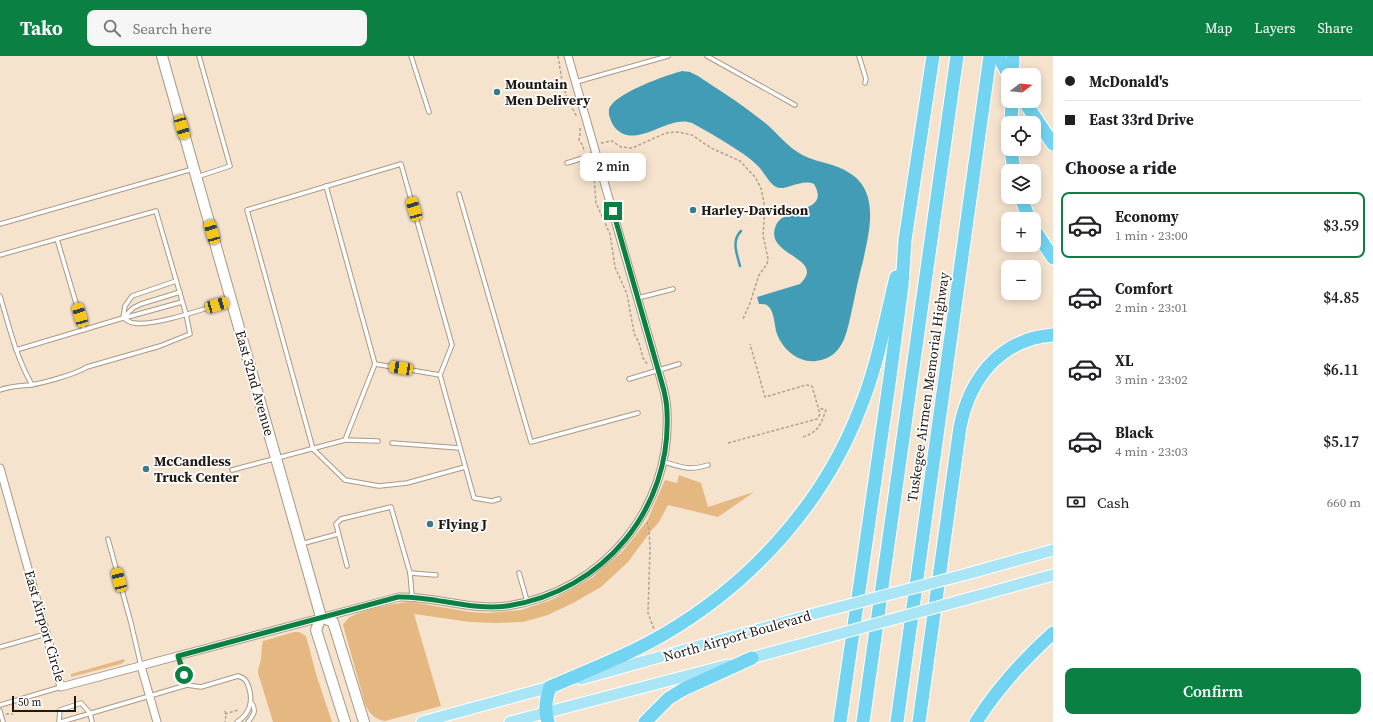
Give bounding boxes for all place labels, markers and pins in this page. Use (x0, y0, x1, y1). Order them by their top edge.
place label: Mountain Men Delivery (505, 74, 591, 110)
marker: Mountain Men Delivery (492, 87, 502, 97)
place label: Harley-Davidson (701, 200, 809, 220)
marker: Harley-Davidson (688, 205, 698, 215)
place label: McCandless Truck Center (154, 451, 239, 487)
marker: McCandless Truck Center (141, 464, 151, 474)
place label: Flying J (438, 514, 488, 534)
marker: Flying J (425, 519, 435, 529)

